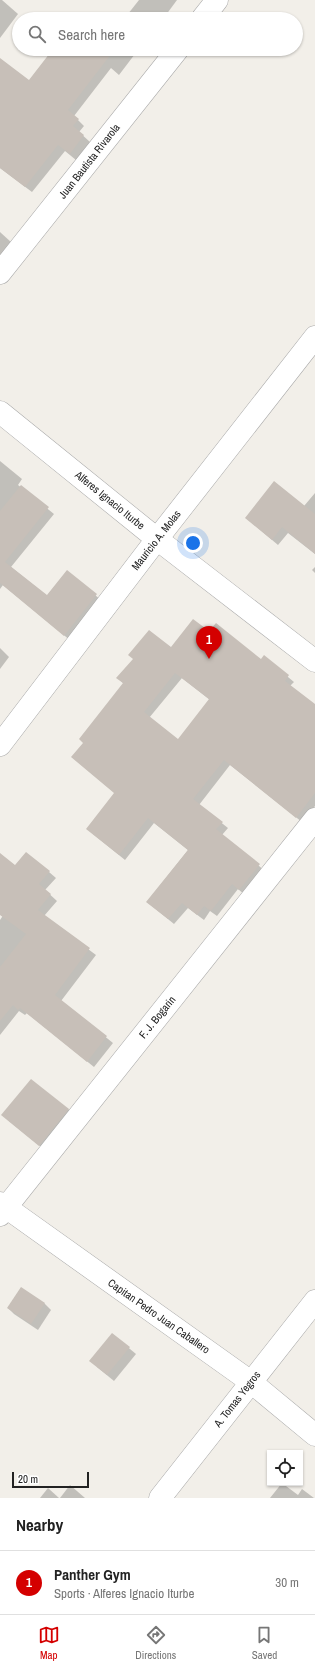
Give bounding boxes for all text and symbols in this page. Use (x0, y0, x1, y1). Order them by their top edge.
search box (12, 12, 303, 56)
icon: search (26, 23, 48, 45)
text: Search here (58, 24, 125, 45)
street label: Juan Bautista Rivarola (55, 121, 123, 201)
street label: Alferes Ignacio Iturbe (71, 467, 148, 532)
street label: Mauricio A. Molas (128, 507, 184, 573)
your location (183, 533, 203, 553)
pin: 1 (196, 626, 222, 659)
street label: F. J. Bogarin (136, 993, 178, 1041)
street label: Capitan Pedro Juan Caballero (105, 1275, 213, 1357)
street label: A. Tomas Yegros (210, 1368, 264, 1431)
map controls (267, 1450, 303, 1486)
button: locate (267, 1450, 303, 1486)
scale bar (12, 1470, 89, 1489)
text: 20 m (18, 1472, 38, 1486)
text: Nearby (16, 1513, 63, 1536)
text: Panther Gym (54, 1564, 131, 1585)
text: 1 (26, 1574, 32, 1591)
text: 30 m (275, 1574, 299, 1591)
text: Sports · Alferes Ignacio Iturbe (54, 1585, 194, 1602)
tab: Map (38, 1624, 60, 1662)
tab: Directions (135, 1624, 176, 1662)
tab: Saved (252, 1624, 277, 1662)

